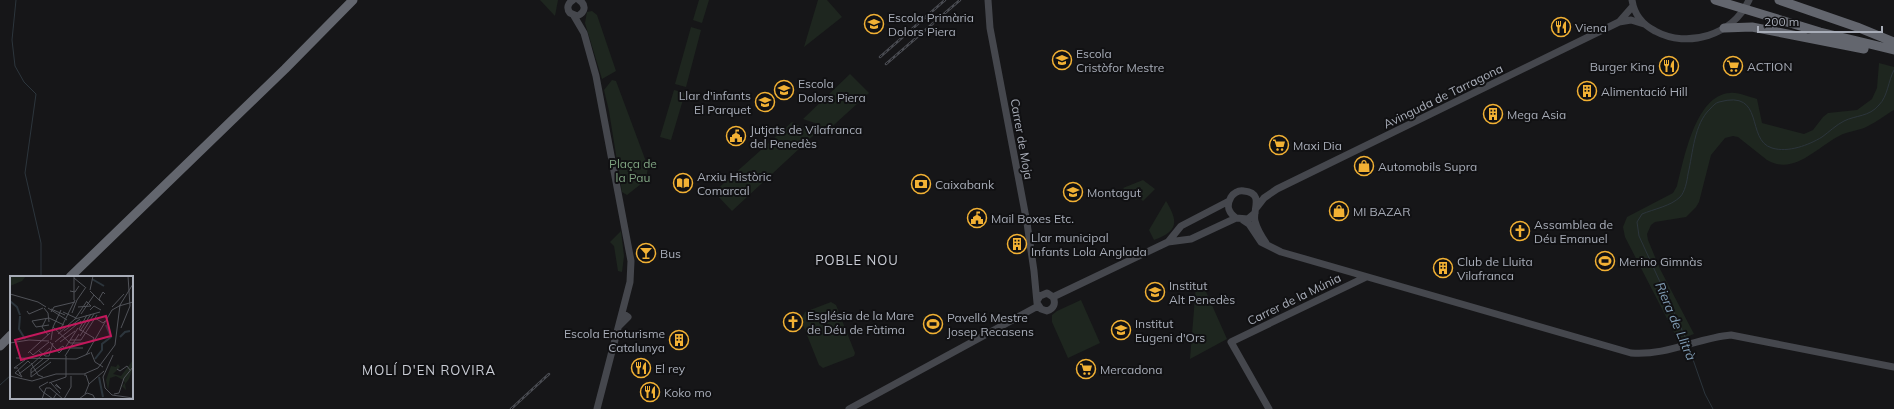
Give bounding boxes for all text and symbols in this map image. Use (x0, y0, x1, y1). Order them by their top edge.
scale bar (1758, 8, 1882, 34)
place label: Escola Primària Dolors Piera (888, 10, 974, 39)
school or university icon: Escola Primària Dolors Piera (863, 13, 885, 35)
text: 200 m (1764, 14, 1799, 29)
restaurant icon: Viena (1550, 16, 1572, 38)
place label: Viena (1575, 20, 1607, 35)
place label: Escola Cristòfor Mestre (1076, 46, 1164, 75)
school or university icon: Escola Cristòfor Mestre (1051, 49, 1073, 71)
restaurant icon: Burger King (1658, 55, 1680, 77)
supermarket icon: ACTION (1722, 55, 1744, 77)
place label: Burger King (1590, 59, 1655, 74)
place label: ACTION (1747, 59, 1792, 74)
street label: Avinguda de Tarragona (1381, 61, 1505, 131)
place label: Escola Dolors Piera (798, 76, 866, 105)
school or university icon: Escola Dolors Piera (773, 79, 795, 101)
building icon: Alimentació Hill (1576, 80, 1598, 102)
place label: Alimentació Hill (1601, 84, 1688, 99)
place label: Llar d'infants El Parquet (679, 88, 751, 117)
school or university icon: Llar d'infants El Parquet (754, 91, 776, 113)
street label: Carrer de Moja (1007, 97, 1037, 181)
building icon: Mega Asia (1482, 103, 1504, 125)
place label: Mega Asia (1507, 107, 1566, 122)
place label: Jutjats de Vilafranca del Penedès (750, 122, 862, 151)
public building icon: Jutjats de Vilafranca del Penedès (725, 125, 747, 147)
supermarket icon: Maxi Dia (1268, 134, 1290, 156)
place label: Maxi Dia (1293, 138, 1342, 153)
shop icon: Automobils Supra (1353, 155, 1375, 177)
park label: Plaça de la Pau (609, 156, 657, 185)
place label: Automobils Supra (1378, 159, 1477, 174)
place label: Arxiu Històric Comarcal (697, 169, 772, 198)
library icon: Arxiu Històric Comarcal (672, 172, 694, 194)
bank icon: Caixabank (910, 173, 932, 195)
place label: Caixabank (935, 177, 995, 192)
school or university icon: Montagut (1062, 181, 1084, 203)
place label: Montagut (1087, 185, 1141, 200)
shop icon: MI BAZAR (1328, 200, 1350, 222)
place label: MI BAZAR (1353, 204, 1410, 219)
public building icon: Mail Boxes Etc. (966, 207, 988, 229)
place label: Mail Boxes Etc. (991, 211, 1074, 226)
place label: Assamblea de Déu Emanuel (1534, 217, 1613, 246)
church icon: Assamblea de Déu Emanuel (1509, 220, 1531, 242)
place label: Llar municipal Infants Lola Anglada (1031, 230, 1147, 259)
building icon: Llar municipal Infants Lola Anglada (1006, 233, 1028, 255)
bar icon: Bus (635, 242, 657, 264)
place label: Bus (660, 246, 681, 261)
sports icon: Merino Gimnàs (1594, 250, 1616, 272)
district label: POBLE NOU (815, 252, 899, 268)
place label: Club de Lluita Vilafranca (1457, 254, 1533, 283)
place label: Merino Gimnàs (1619, 254, 1702, 269)
building icon: Club de Lluita Vilafranca (1432, 257, 1454, 279)
street label: Carrer de la Múnia (1245, 270, 1343, 328)
inset map (10, 276, 133, 399)
place label: Institut Alt Penedès (1169, 278, 1235, 307)
water label: Riera de Llitrà (1652, 279, 1700, 363)
school or university icon: Institut Alt Penedès (1144, 281, 1166, 303)
place label: Església de la Mare de Déu de Fàtima (807, 308, 914, 337)
place label: Pavelló Mestre Josep Recasens (947, 310, 1034, 339)
church icon: Església de la Mare de Déu de Fàtima (782, 311, 804, 333)
sports icon: Pavelló Mestre Josep Recasens (922, 313, 944, 335)
place label: Institut Eugeni d'Ors (1135, 316, 1205, 345)
school or university icon: Institut Eugeni d'Ors (1110, 319, 1132, 341)
place label: Escola Enoturisme Catalunya (564, 326, 665, 355)
building icon: Escola Enoturisme Catalunya (668, 329, 690, 351)
restaurant icon: El rey (630, 357, 652, 379)
supermarket icon: Mercadona (1075, 358, 1097, 380)
place label: El rey (655, 361, 686, 376)
district label: MOLÍ D'EN ROVIRA (362, 362, 496, 378)
place label: Mercadona (1100, 362, 1162, 377)
restaurant icon: Koko mo (639, 381, 661, 403)
place label: Koko mo (664, 385, 712, 400)

